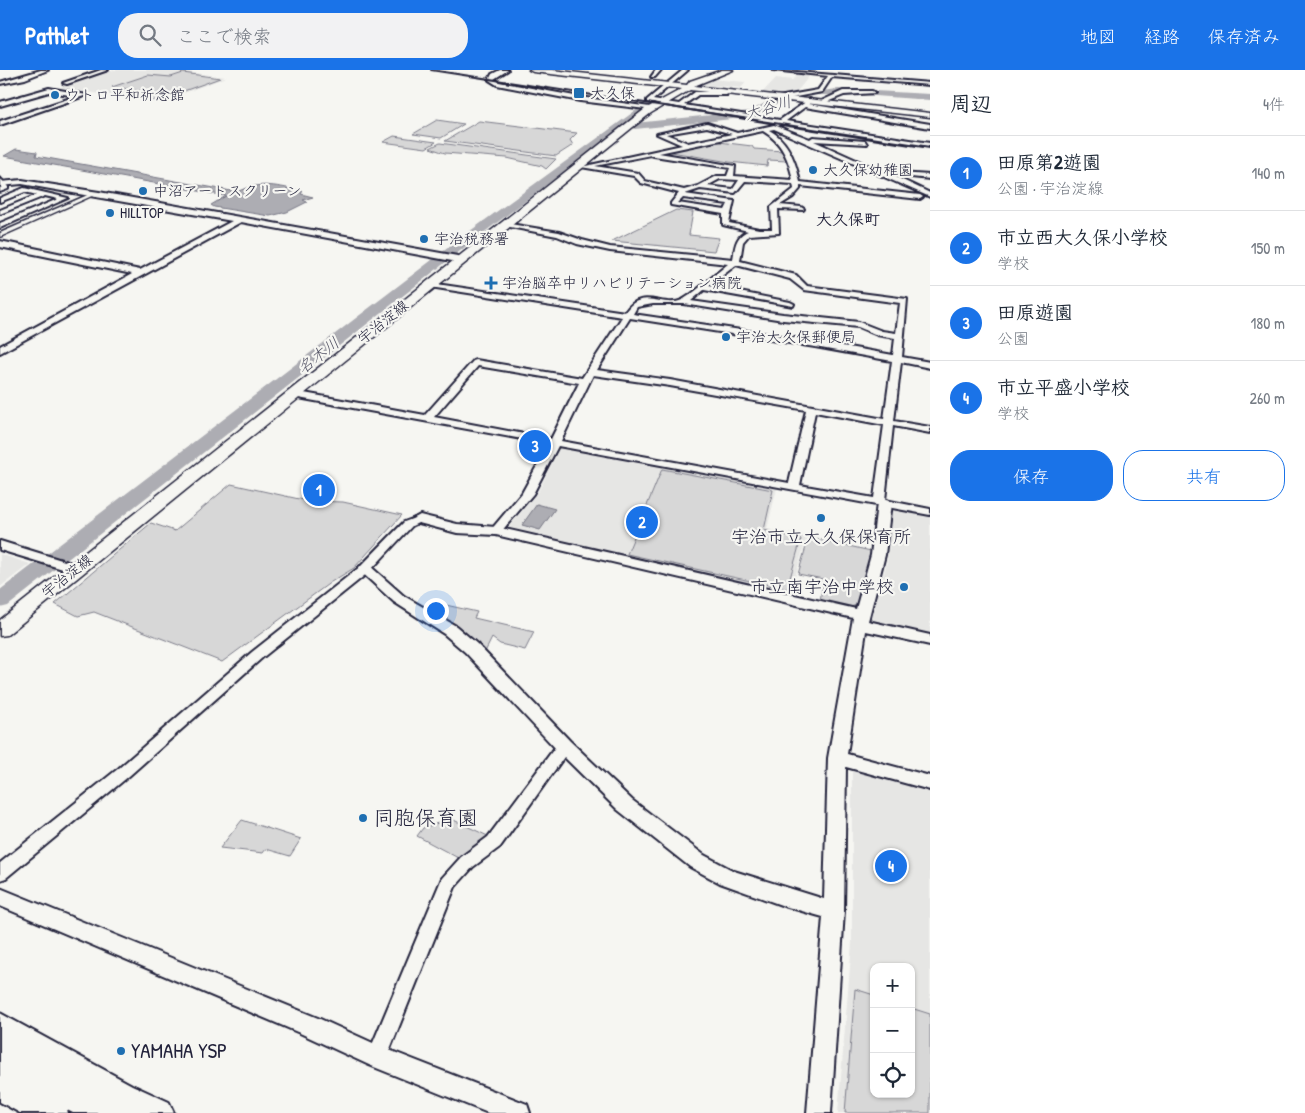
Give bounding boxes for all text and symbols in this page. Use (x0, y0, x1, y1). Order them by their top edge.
search box (118, 13, 468, 58)
text: Pathlet (25, 19, 88, 51)
icon: search (136, 21, 164, 49)
text: ここで検索 (176, 23, 272, 49)
text: 地図 (1080, 24, 1116, 49)
text: 経路 (1144, 24, 1180, 49)
text: 保存済み (1208, 24, 1280, 49)
place label: 大久保 (590, 82, 635, 103)
place label: ウトロ平和祈念館 (65, 84, 185, 105)
marker: 大久保 (572, 86, 586, 100)
marker: ウトロ平和祈念館 (49, 89, 61, 101)
text: 周辺 (950, 89, 992, 118)
water label: 大谷川 (742, 90, 794, 124)
text: 4件 (1263, 93, 1285, 115)
text: 田原第2遊園 (997, 149, 1101, 175)
place label: 大久保幼稚園 (823, 159, 913, 180)
text: 1 (963, 162, 969, 184)
text: 140 m (1251, 162, 1285, 184)
marker: 大久保幼稚園 (807, 164, 819, 176)
text: 公園 · 宇治淀線 (997, 177, 1104, 199)
place label: 中沼アートスクリーン (153, 180, 302, 201)
marker: 中沼アートスクリーン (137, 185, 149, 197)
place label: HILLTOP (120, 202, 164, 223)
marker: HILLTOP (104, 207, 116, 219)
district label: 大久保町 (816, 208, 880, 230)
text: 市立西大久保小学校 (997, 224, 1168, 250)
place label: 宇治税務署 (434, 228, 509, 249)
marker: 宇治税務署 (418, 233, 430, 245)
text: 2 (962, 237, 970, 259)
text: 150 m (1251, 237, 1285, 259)
text: 学校 (997, 252, 1029, 274)
place label: 宇治脳卒中リハビリテーション病院 (502, 272, 742, 293)
marker: 宇治脳卒中リハビリテーション病院 (484, 276, 498, 290)
street label: 宇治淀線 (353, 295, 413, 349)
text: 田原遊園 (997, 299, 1073, 325)
text: 3 (962, 312, 970, 334)
text: 180 m (1251, 312, 1285, 334)
place label: 宇治大久保郵便局 (736, 326, 856, 347)
text: 公園 (997, 327, 1029, 349)
marker: 宇治大久保郵便局 (720, 331, 732, 343)
water label: 名木川 (292, 332, 344, 378)
text: 市立平盛小学校 (997, 374, 1130, 400)
text: 4 (963, 387, 969, 409)
text: 260 m (1249, 387, 1285, 409)
text: 学校 (997, 402, 1029, 424)
pin: 3 (519, 427, 551, 465)
button: 保存 (950, 450, 1113, 501)
button: 共有 (1123, 450, 1285, 501)
pin: 1 (303, 471, 335, 509)
pin: 2 (626, 503, 658, 541)
marker: 宇治市立大久保保育所 (815, 512, 827, 524)
place label: 宇治市立大久保保育所 (731, 524, 911, 549)
street label: 宇治淀線 (37, 549, 97, 603)
place label: 市立南宇治中学校 (750, 574, 894, 599)
marker: 市立南宇治中学校 (898, 581, 910, 593)
your location (423, 598, 449, 624)
place label: 同胞保育園 (373, 803, 478, 832)
marker: 同胞保育園 (357, 812, 369, 824)
pin: 4 (875, 847, 907, 885)
map controls (870, 963, 915, 1098)
button: + (870, 963, 915, 1008)
button: − (870, 1008, 915, 1053)
place label: YAMAHA YSP (131, 1036, 227, 1065)
marker: YAMAHA YSP (115, 1045, 127, 1057)
button: locate (870, 1053, 915, 1098)

